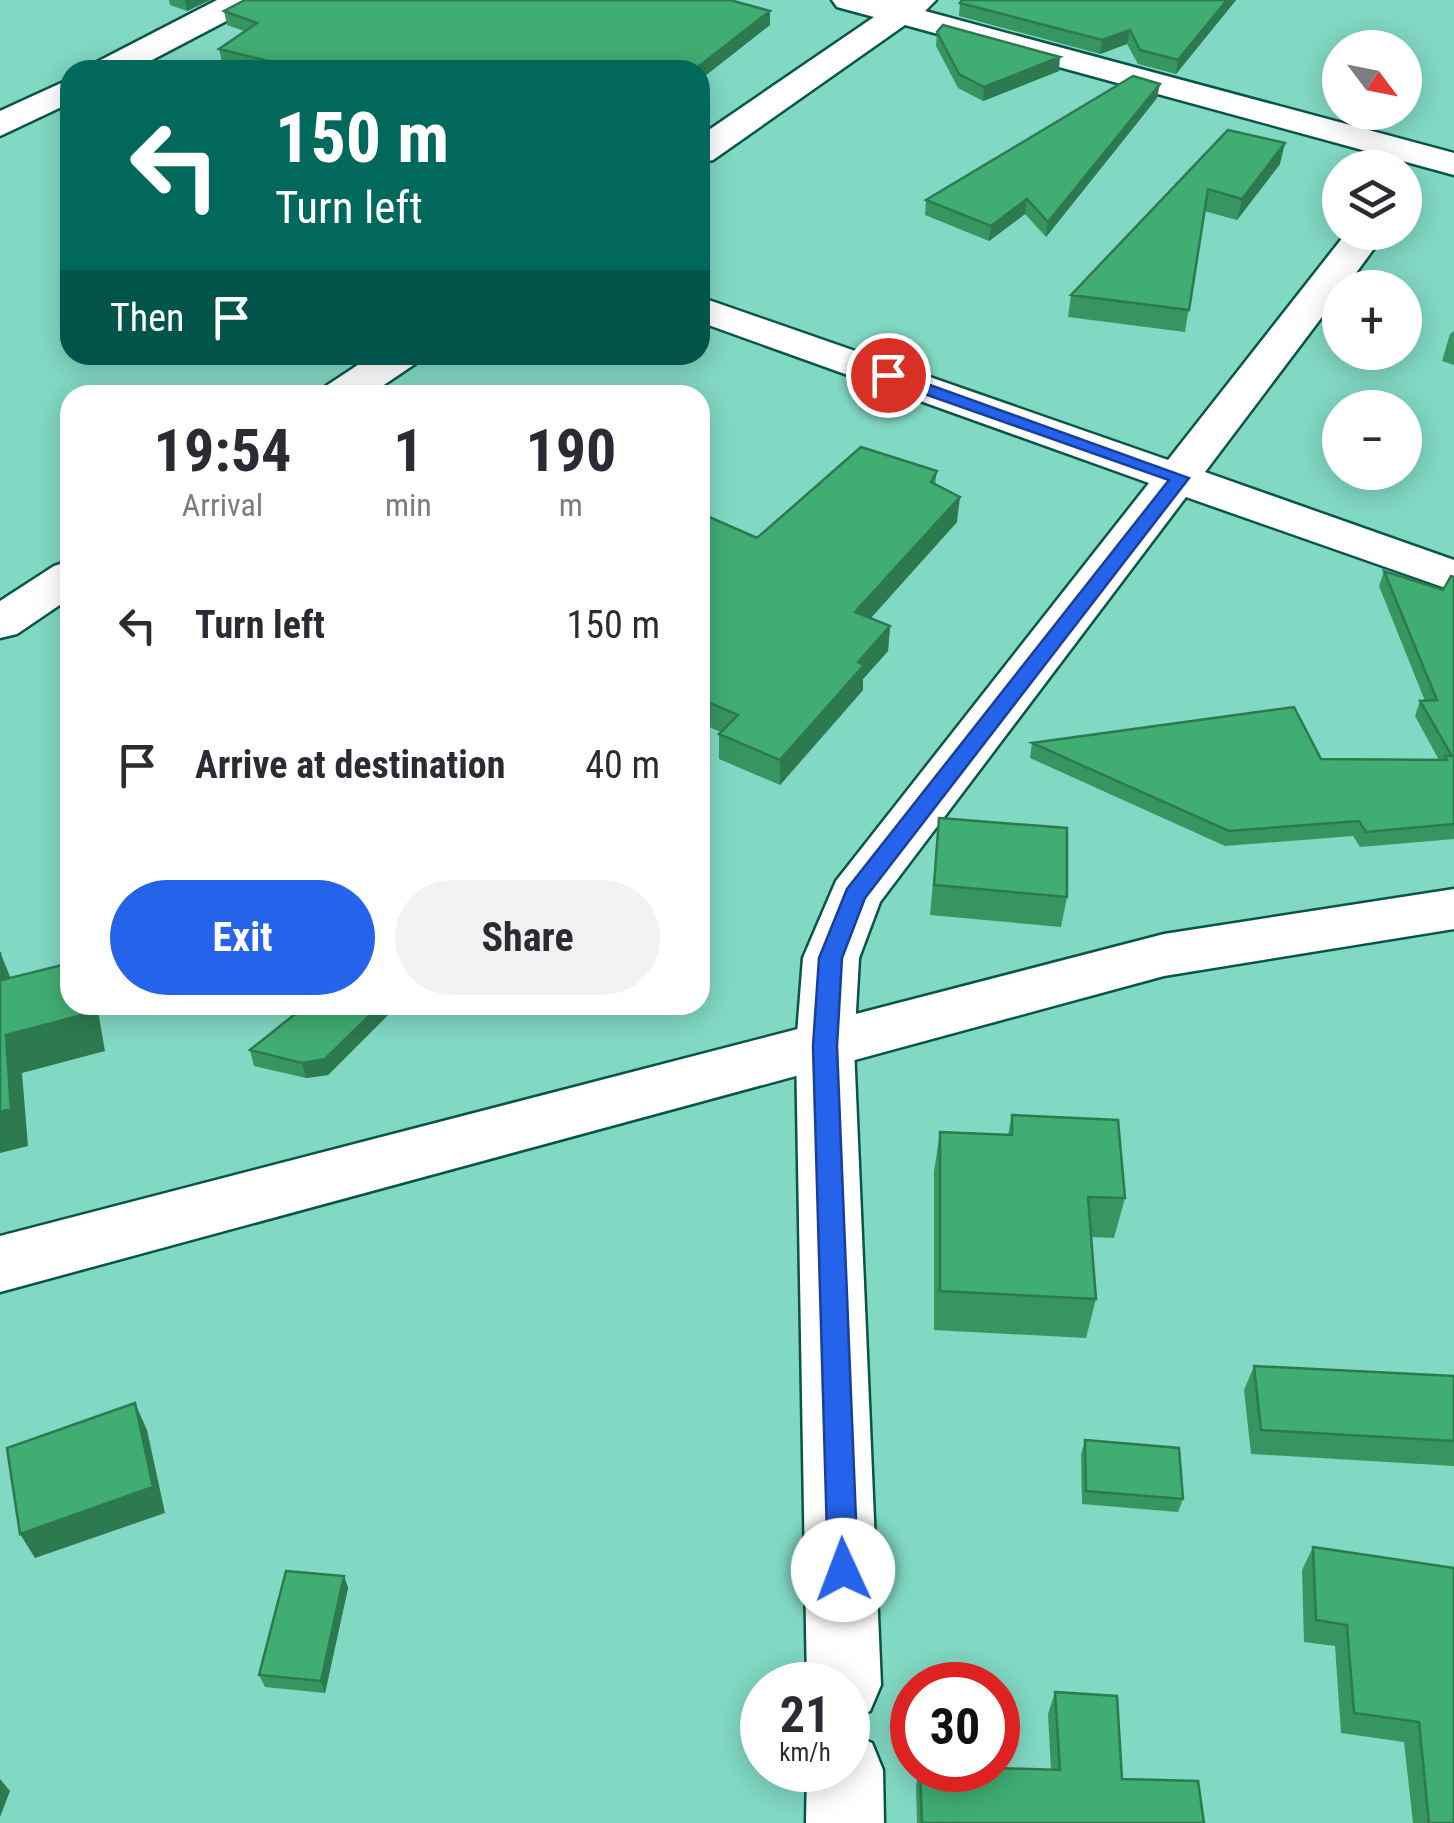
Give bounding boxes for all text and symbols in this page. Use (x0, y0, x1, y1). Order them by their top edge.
north arrow (1322, 30, 1422, 130)
map controls (1322, 30, 1422, 490)
text: 150 m (275, 97, 449, 179)
icon: left (110, 100, 240, 230)
button: layers (1322, 150, 1422, 250)
text: Turn left (275, 181, 423, 234)
button: + (1322, 270, 1422, 370)
icon: arrive (204, 290, 259, 345)
text: Then (110, 296, 184, 340)
pin (846, 333, 931, 418)
icon: arrive (861, 348, 916, 403)
button: − (1322, 390, 1422, 490)
text: 19:54 (154, 415, 291, 486)
text: 1 (393, 415, 424, 486)
text: 190 (525, 415, 616, 486)
text: Arrival (182, 486, 263, 524)
text: min (385, 486, 432, 524)
text: m (559, 486, 583, 524)
icon: left (110, 598, 165, 653)
text: Turn left (195, 603, 325, 647)
text: 150 m (566, 603, 660, 647)
icon: arrive (110, 738, 165, 793)
text: Arrive at destination (195, 743, 505, 787)
text: 40 m (585, 743, 660, 787)
button: Exit (110, 880, 375, 995)
button: Share (395, 880, 660, 995)
position arrow (791, 1518, 895, 1622)
speed limit sign: 30 (890, 1662, 1020, 1792)
text: 21 (780, 1686, 830, 1744)
text: km/h (779, 1738, 831, 1767)

